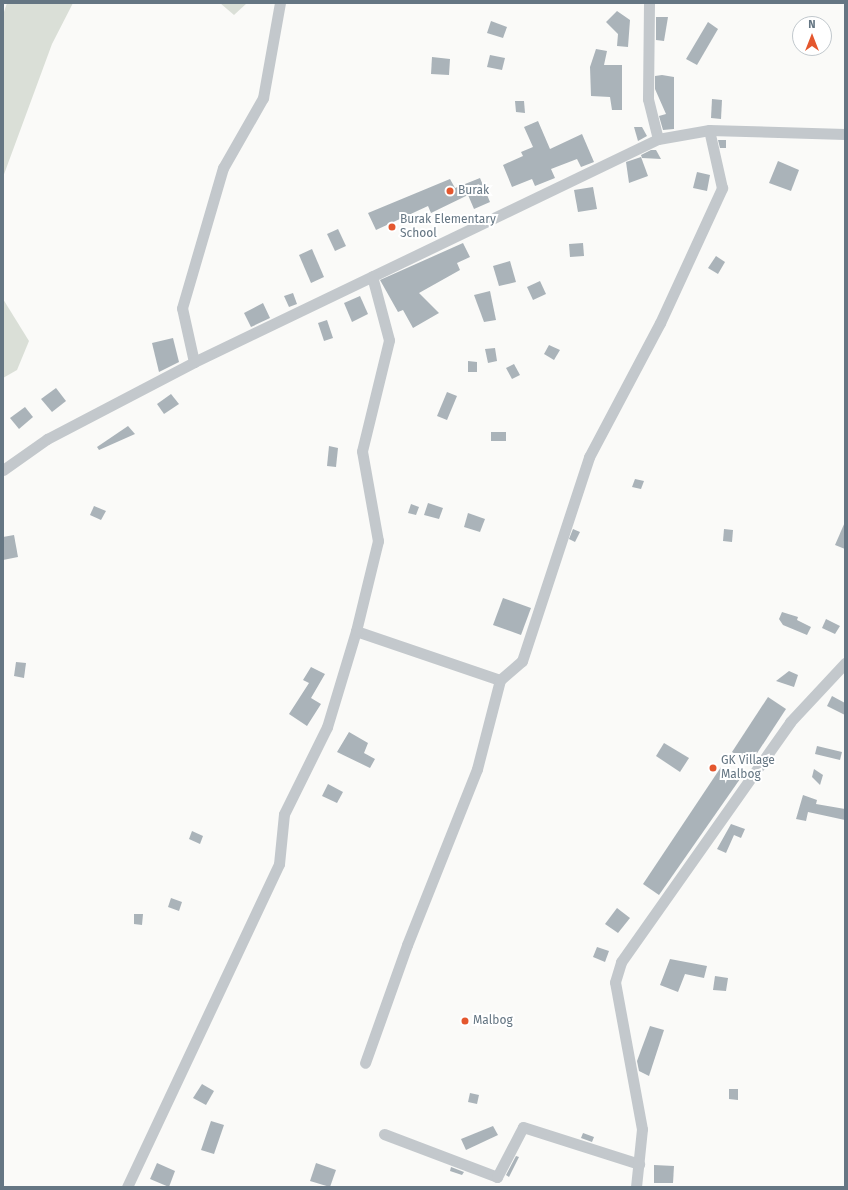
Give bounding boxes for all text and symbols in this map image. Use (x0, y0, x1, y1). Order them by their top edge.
north arrow (792, 16, 832, 56)
text: N (808, 18, 816, 31)
place label: Burak (458, 184, 489, 198)
marker: Burak (445, 186, 455, 196)
place label: Burak Elementary School (400, 213, 496, 241)
marker: Burak Elementary School (387, 222, 397, 232)
place label: GK Village Malbog (721, 754, 775, 782)
marker: GK Village Malbog (708, 763, 718, 773)
place label: Malbog (473, 1014, 513, 1028)
marker: Malbog (460, 1016, 470, 1026)

